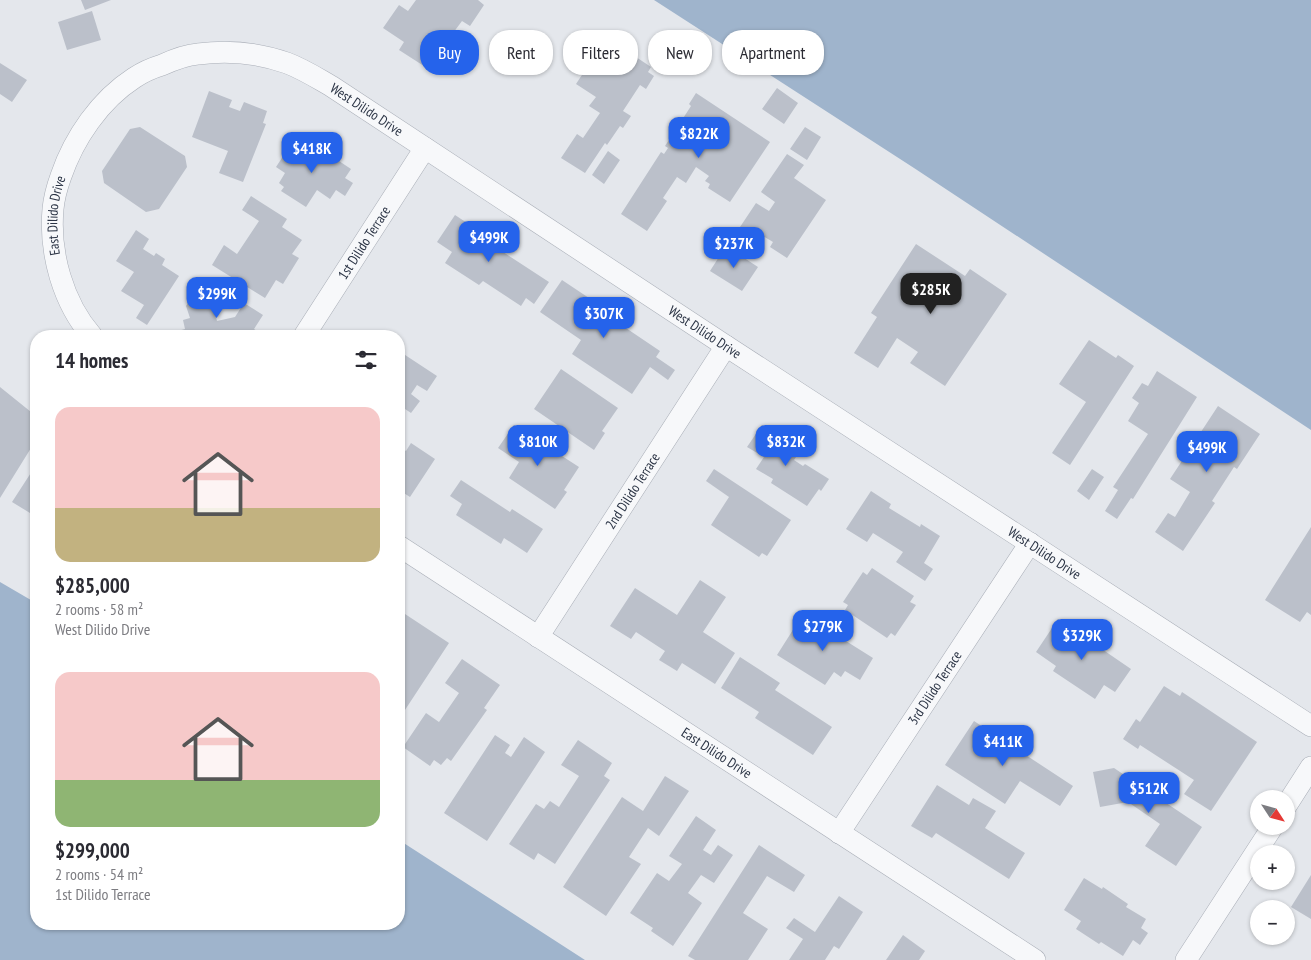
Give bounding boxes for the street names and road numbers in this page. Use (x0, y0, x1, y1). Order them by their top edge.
street label: West Dilido Drive (327, 79, 407, 140)
street label: East Dilido Drive (43, 173, 70, 257)
street label: 1st Dilido Terrace (334, 202, 394, 283)
street label: West Dilido Drive (665, 302, 745, 363)
street label: 2nd Dilido Terrace (601, 449, 664, 532)
street label: West Dilido Drive (1005, 523, 1085, 583)
street label: 3rd Dilido Terrace (904, 647, 966, 728)
street label: East Dilido Drive (678, 723, 755, 782)

